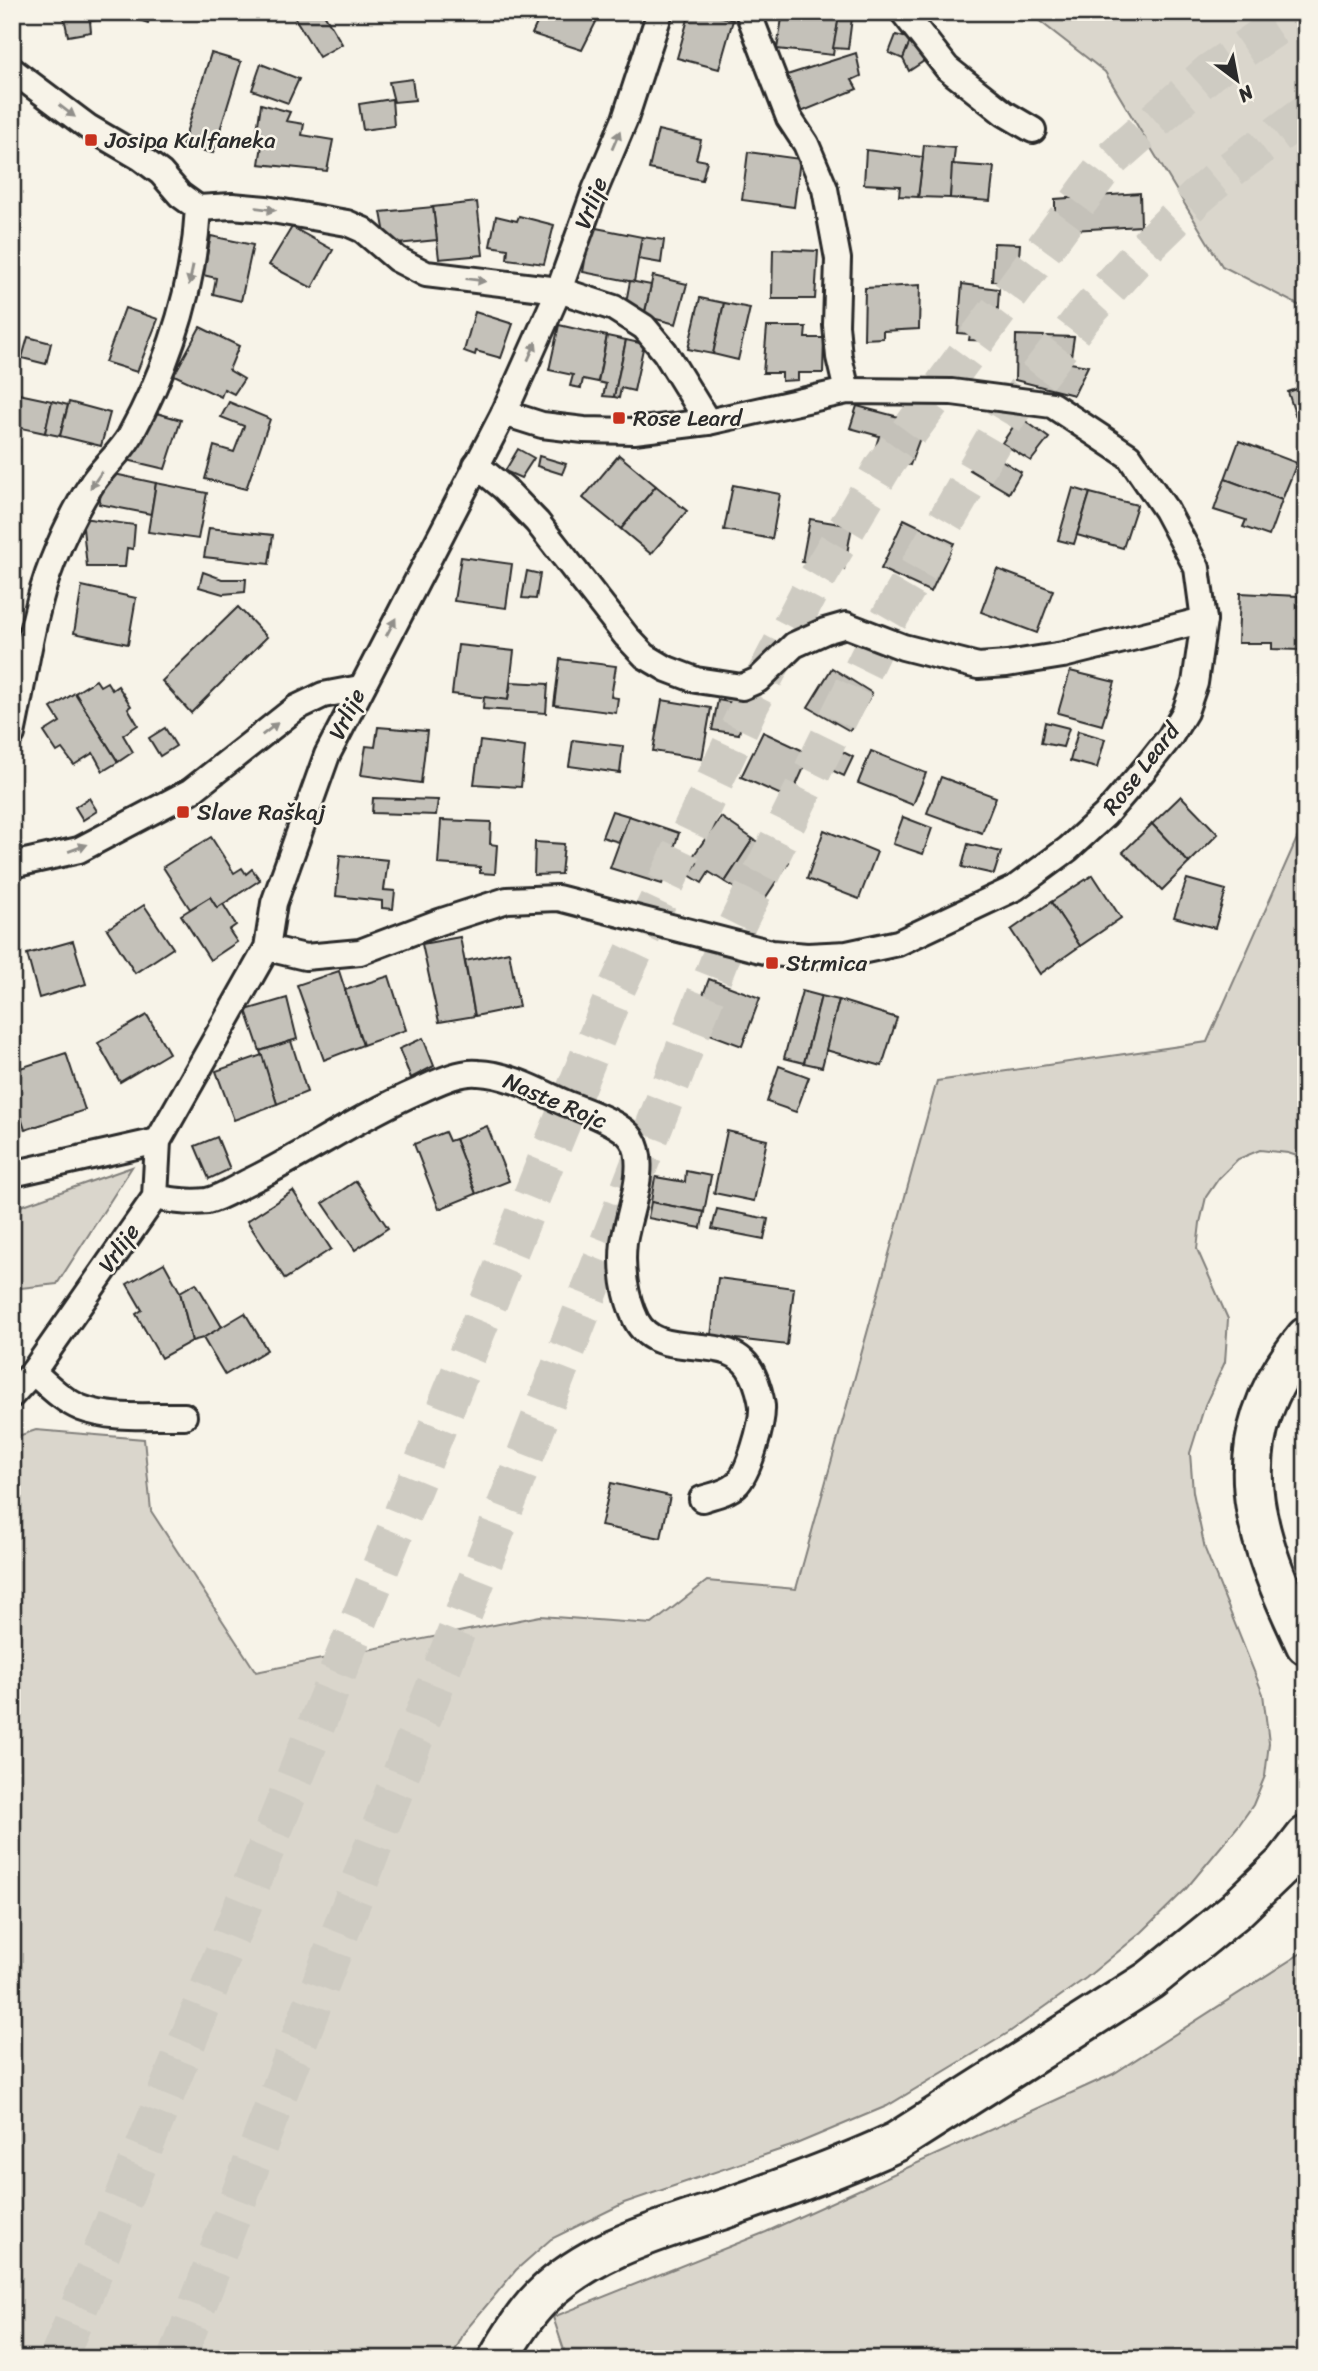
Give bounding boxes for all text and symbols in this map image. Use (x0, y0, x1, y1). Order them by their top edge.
north arrow (1202, 46, 1272, 116)
text: N (1231, 76, 1261, 112)
one-way arrow (57, 104, 75, 119)
place label: Josipa Kulfaneka (104, 120, 276, 161)
one-way arrow (611, 129, 622, 150)
marker: Josipa Kulfaneka (83, 132, 99, 148)
street label: Vrlije (562, 171, 620, 235)
one-way arrow (255, 204, 277, 215)
one-way arrow (185, 264, 196, 286)
one-way arrow (465, 274, 487, 285)
one-way arrow (526, 341, 538, 361)
place label: Rose Leard (633, 398, 744, 439)
marker: Rose Leard (611, 410, 627, 426)
one-way arrow (89, 471, 103, 489)
one-way arrow (386, 617, 397, 637)
street label: Vrlije (317, 681, 377, 747)
street label: Rose Leard (1091, 712, 1192, 825)
one-way arrow (261, 722, 279, 736)
place label: Slave Raškaj (197, 792, 326, 833)
marker: Slave Raškaj (175, 804, 191, 820)
one-way arrow (68, 843, 89, 854)
place label: Strmica (786, 943, 867, 984)
marker: Strmica (764, 955, 780, 971)
street label: Naste Rojc (497, 1061, 614, 1141)
street label: Vrlije (87, 1214, 151, 1282)

